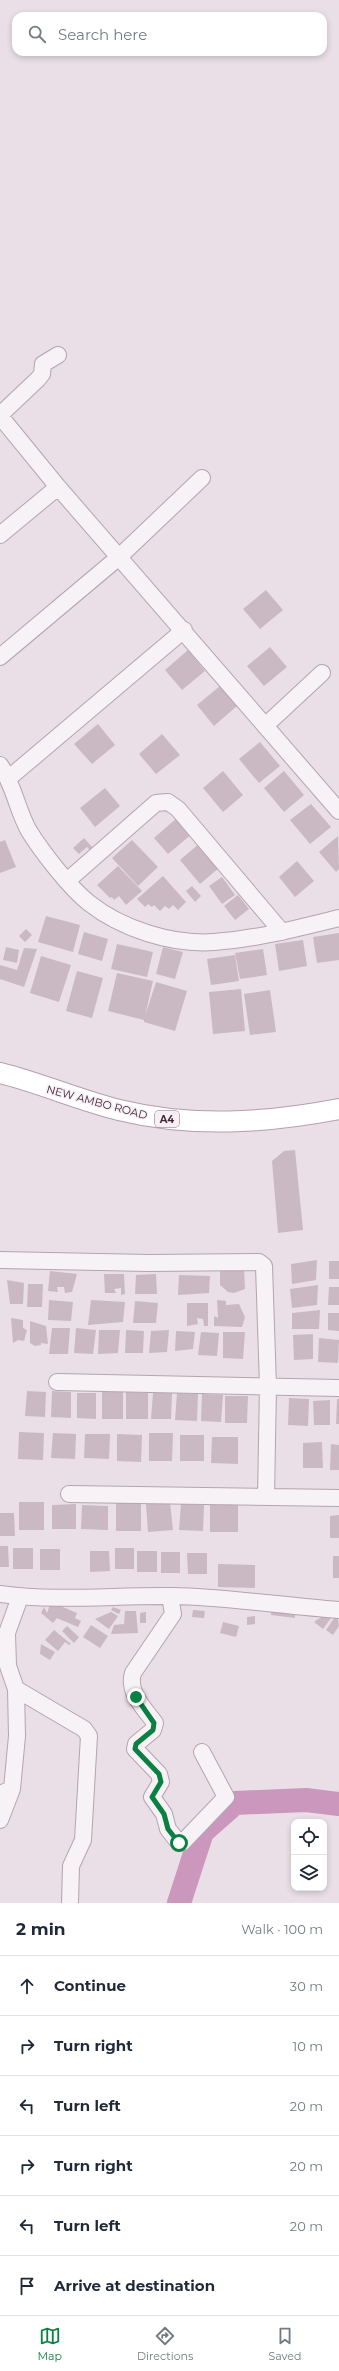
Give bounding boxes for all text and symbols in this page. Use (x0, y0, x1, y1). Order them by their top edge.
search box (12, 12, 327, 56)
icon: search (26, 23, 48, 45)
text: Search here (58, 25, 147, 44)
street label: NEW AMBO ROAD (45, 1082, 149, 1122)
road number: A4 (155, 1111, 179, 1127)
route end (127, 1688, 145, 1706)
map controls (291, 1819, 327, 1891)
button: locate (291, 1819, 327, 1855)
route start (170, 1834, 188, 1852)
button: layers (291, 1855, 327, 1891)
text: 2 min (16, 1919, 66, 1939)
text: Walk · 100 m (241, 1921, 323, 1937)
icon: ahead (16, 1975, 38, 1997)
text: Continue (54, 1976, 126, 1995)
text: 30 m (290, 1978, 323, 1994)
icon: right (16, 2035, 38, 2057)
text: Turn right (54, 2036, 133, 2055)
text: 10 m (293, 2038, 323, 2054)
icon: left (16, 2095, 38, 2117)
text: Turn left (54, 2096, 121, 2115)
text: 20 m (290, 2098, 323, 2114)
icon: right (16, 2155, 38, 2177)
text: Turn right (54, 2156, 133, 2175)
text: 20 m (290, 2158, 323, 2174)
icon: left (16, 2215, 38, 2237)
text: Turn left (54, 2216, 121, 2235)
text: 20 m (290, 2218, 323, 2234)
icon: arrive (16, 2275, 38, 2297)
text: Arrive at destination (54, 2276, 215, 2295)
tab: Map (38, 2325, 62, 2363)
tab: Directions (137, 2325, 193, 2363)
tab: Saved (268, 2325, 301, 2363)

